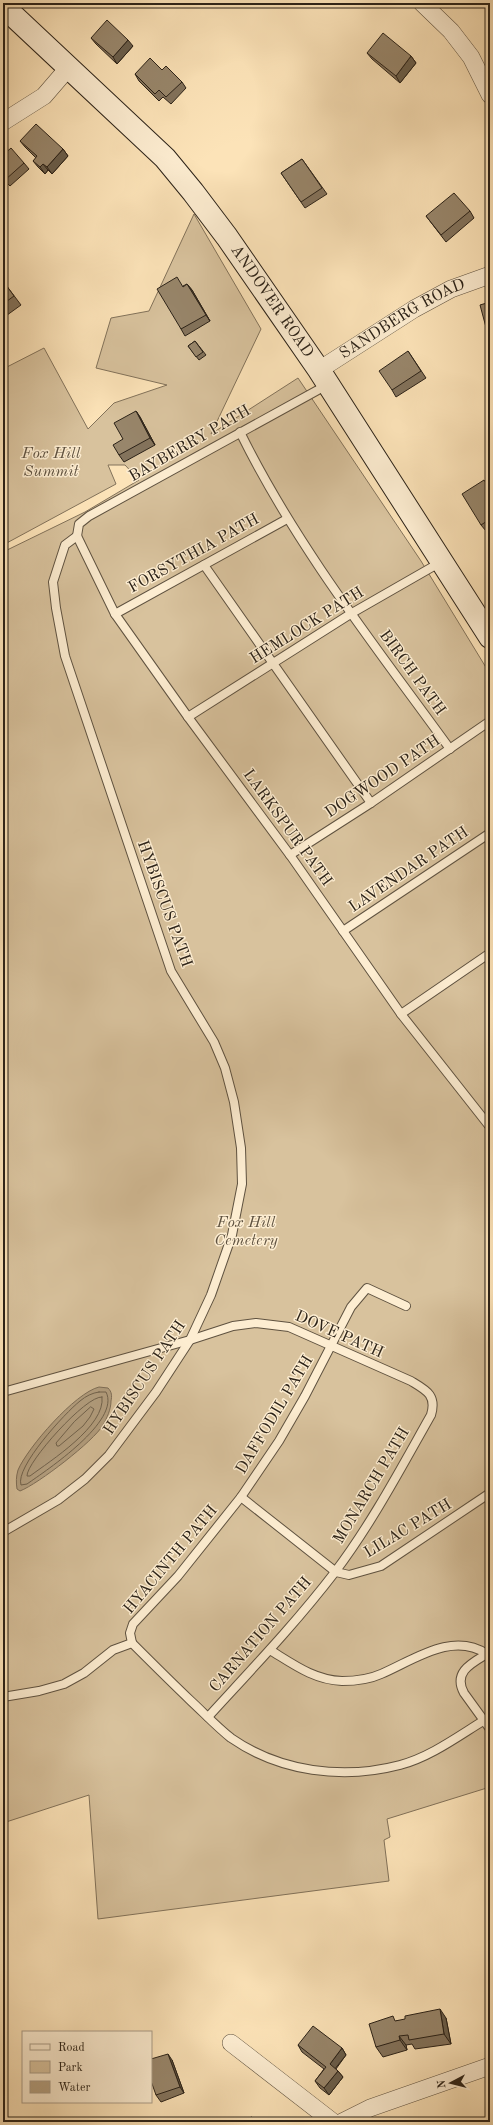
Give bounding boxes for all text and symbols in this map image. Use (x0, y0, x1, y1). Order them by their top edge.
street label: ANDOVER ROAD (227, 242, 316, 361)
street label: SANDBERG ROAD (337, 277, 467, 362)
street label: BAYBERRY PATH (127, 403, 253, 485)
park label: Fox Hill Summit (21, 446, 81, 480)
street label: FORSYTHIA PATH (126, 511, 262, 597)
street label: HEMLOCK PATH (247, 585, 367, 667)
street label: BIRCH PATH (376, 627, 448, 719)
street label: DOGWOOD PATH (322, 733, 444, 821)
street label: LARKSPUR PATH (239, 767, 335, 889)
street label: LAVENDAR PATH (346, 824, 472, 916)
street label: HYBISCUS PATH (134, 838, 194, 970)
park label: Fox Hill Cemetery (214, 1215, 279, 1249)
street label: DOVE PATH (292, 1308, 386, 1362)
street label: HYBISCUS PATH (101, 1318, 189, 1438)
street label: DAFFODIL PATH (233, 1353, 317, 1477)
street label: MONARCH PATH (331, 1425, 413, 1547)
street label: LILAC PATH (361, 1497, 455, 1561)
street label: HYACINTH PATH (121, 1503, 221, 1617)
street label: CARNATION PATH (207, 1574, 315, 1696)
legend (22, 2031, 152, 2103)
text: Road (58, 2042, 85, 2054)
text: Park (58, 2062, 83, 2074)
north arrow (431, 2063, 471, 2103)
text: N (437, 2079, 449, 2089)
text: Water (58, 2082, 91, 2094)

